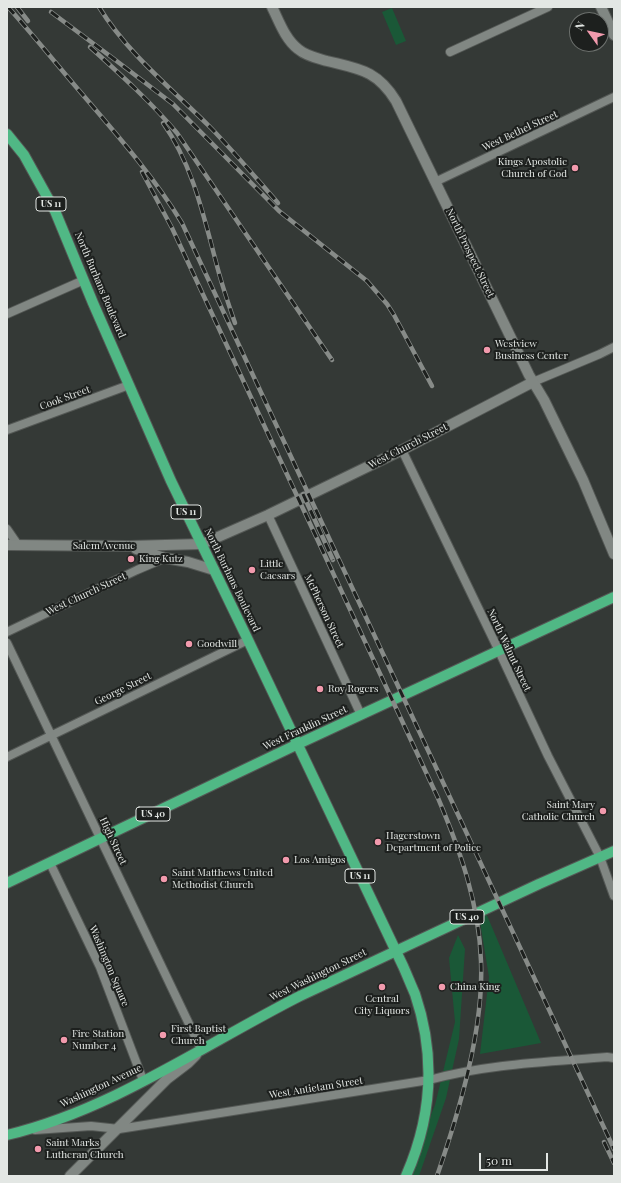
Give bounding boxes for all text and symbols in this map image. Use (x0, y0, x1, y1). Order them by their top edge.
north arrow (569, 12, 609, 52)
text: N (571, 18, 588, 33)
street label: West Bethel Street (480, 108, 560, 154)
place label: Kings Apostolic Church of God (498, 156, 567, 180)
marker: Kings Apostolic Church of God (570, 163, 580, 173)
road number: US 11 (36, 197, 66, 211)
street label: North Prospect Street (443, 207, 497, 299)
street label: North Burhans Boulevard (72, 230, 128, 340)
place label: Westview Business Center (495, 338, 568, 362)
marker: Westview Business Center (482, 345, 492, 355)
street label: Cook Street (38, 383, 92, 413)
street label: West Church Street (367, 421, 449, 471)
road number: US 11 (171, 505, 201, 519)
street label: North Burhans Boulevard (202, 526, 262, 634)
street label: Salem Avenue (73, 540, 135, 552)
place label: King Kutz (139, 553, 183, 565)
marker: King Kutz (126, 554, 136, 564)
place label: Little Caesars (260, 558, 295, 582)
marker: Little Caesars (247, 565, 257, 575)
street label: West Church Street (44, 570, 128, 618)
street label: McPherson Street (302, 572, 346, 650)
street label: North Walnut Street (485, 607, 533, 693)
place label: Goodwill (197, 638, 237, 650)
marker: Goodwill (184, 639, 194, 649)
street label: George Street (93, 670, 153, 708)
place label: Roy Rogers (328, 683, 379, 695)
marker: Roy Rogers (315, 684, 325, 694)
street label: West Franklin Street (261, 703, 349, 753)
place label: Saint Mary Catholic Church (522, 799, 595, 822)
marker: Saint Mary Catholic Church (598, 806, 608, 816)
road number: US 40 (136, 807, 170, 821)
street label: High Street (97, 815, 129, 867)
place label: Hagerstown Department of Police (386, 830, 481, 854)
marker: Hagerstown Department of Police (373, 837, 383, 847)
place label: Los Amigos (294, 854, 346, 866)
marker: Los Amigos (281, 855, 291, 865)
place label: Saint Matthews United Methodist Church (172, 867, 273, 890)
road number: US 11 (345, 869, 375, 883)
marker: Saint Matthews United Methodist Church (159, 874, 169, 884)
road number: US 40 (450, 910, 484, 924)
street label: Washington Square (87, 924, 131, 1008)
street label: West Washington Street (268, 946, 368, 1004)
place label: China King (450, 981, 500, 993)
marker: Central City Liquors (377, 982, 387, 992)
marker: China King (437, 982, 447, 992)
place label: Central City Liquors (354, 993, 410, 1016)
place label: First Baptist Church (171, 1023, 226, 1046)
place label: Fire Station Number 4 (72, 1028, 124, 1052)
marker: First Baptist Church (158, 1030, 168, 1040)
marker: Fire Station Number 4 (59, 1035, 69, 1045)
street label: Washington Avenue (58, 1062, 144, 1110)
street label: West Antietam Street (268, 1075, 364, 1101)
place label: Saint Marks Lutheran Church (46, 1137, 124, 1160)
marker: Saint Marks Lutheran Church (33, 1144, 43, 1154)
scale bar (481, 1145, 550, 1171)
text: 50 m (486, 1152, 512, 1168)

